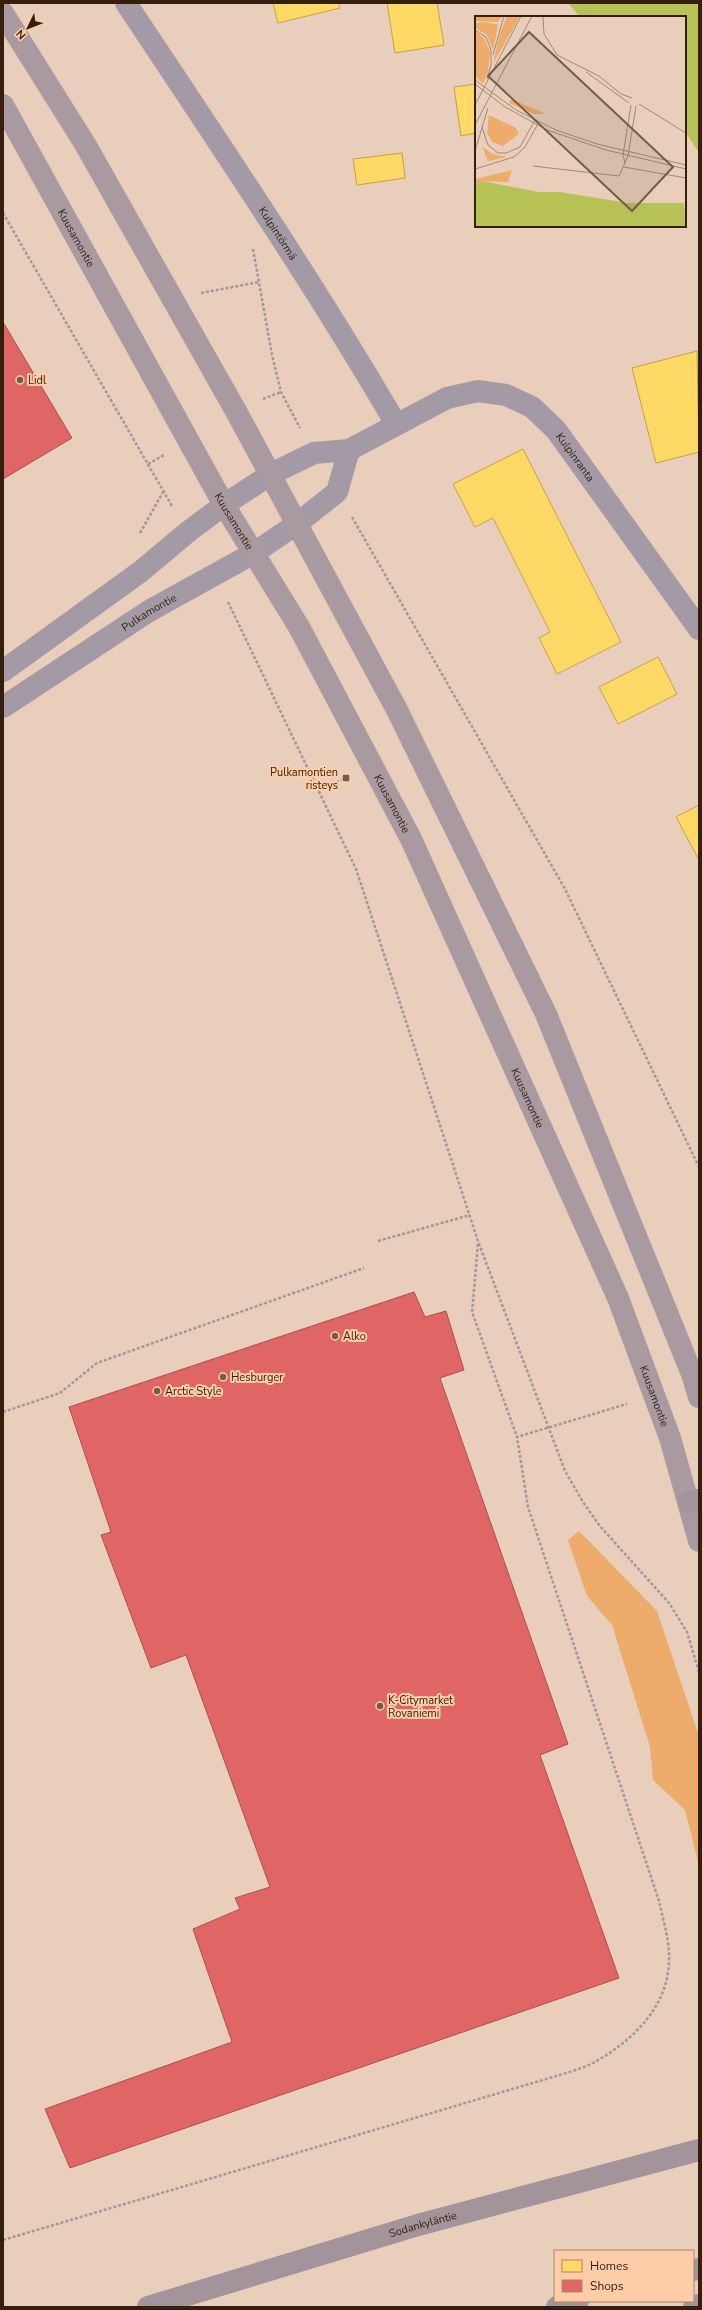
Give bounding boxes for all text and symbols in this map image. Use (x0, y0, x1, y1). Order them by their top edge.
north arrow (8, 8, 48, 48)
inset map (475, 16, 686, 227)
text: N (13, 26, 29, 43)
street label: Kulpintörmä (255, 204, 300, 263)
street label: Kuusamontie (54, 207, 98, 270)
place label: Lidl (28, 373, 47, 388)
marker: Lidl (15, 375, 25, 385)
street label: Kulpinranta (552, 430, 598, 485)
street label: Kuusamontie (211, 490, 257, 553)
street label: Pulkamontie (119, 590, 179, 635)
place label: Pulkamontien risteys (270, 765, 338, 793)
street label: Kuusamontie (370, 772, 414, 836)
marker: Pulkamontien risteys (341, 773, 351, 783)
street label: Kuusamontie (507, 1066, 547, 1131)
place label: Alko (343, 1329, 366, 1344)
marker: Alko (330, 1331, 340, 1341)
street label: Kuusamontie (636, 1363, 672, 1429)
place label: Hesburger (231, 1370, 283, 1385)
marker: Hesburger (218, 1372, 228, 1382)
place label: Arctic Style (165, 1384, 222, 1399)
marker: Arctic Style (152, 1386, 162, 1396)
place label: K-Citymarket Rovaniemi (388, 1693, 453, 1721)
marker: K-Citymarket Rovaniemi (375, 1701, 385, 1711)
street label: Sodankyläntie (387, 2208, 459, 2241)
legend (554, 2250, 694, 2302)
text: Homes (590, 2258, 628, 2274)
text: Shops (590, 2278, 624, 2294)

